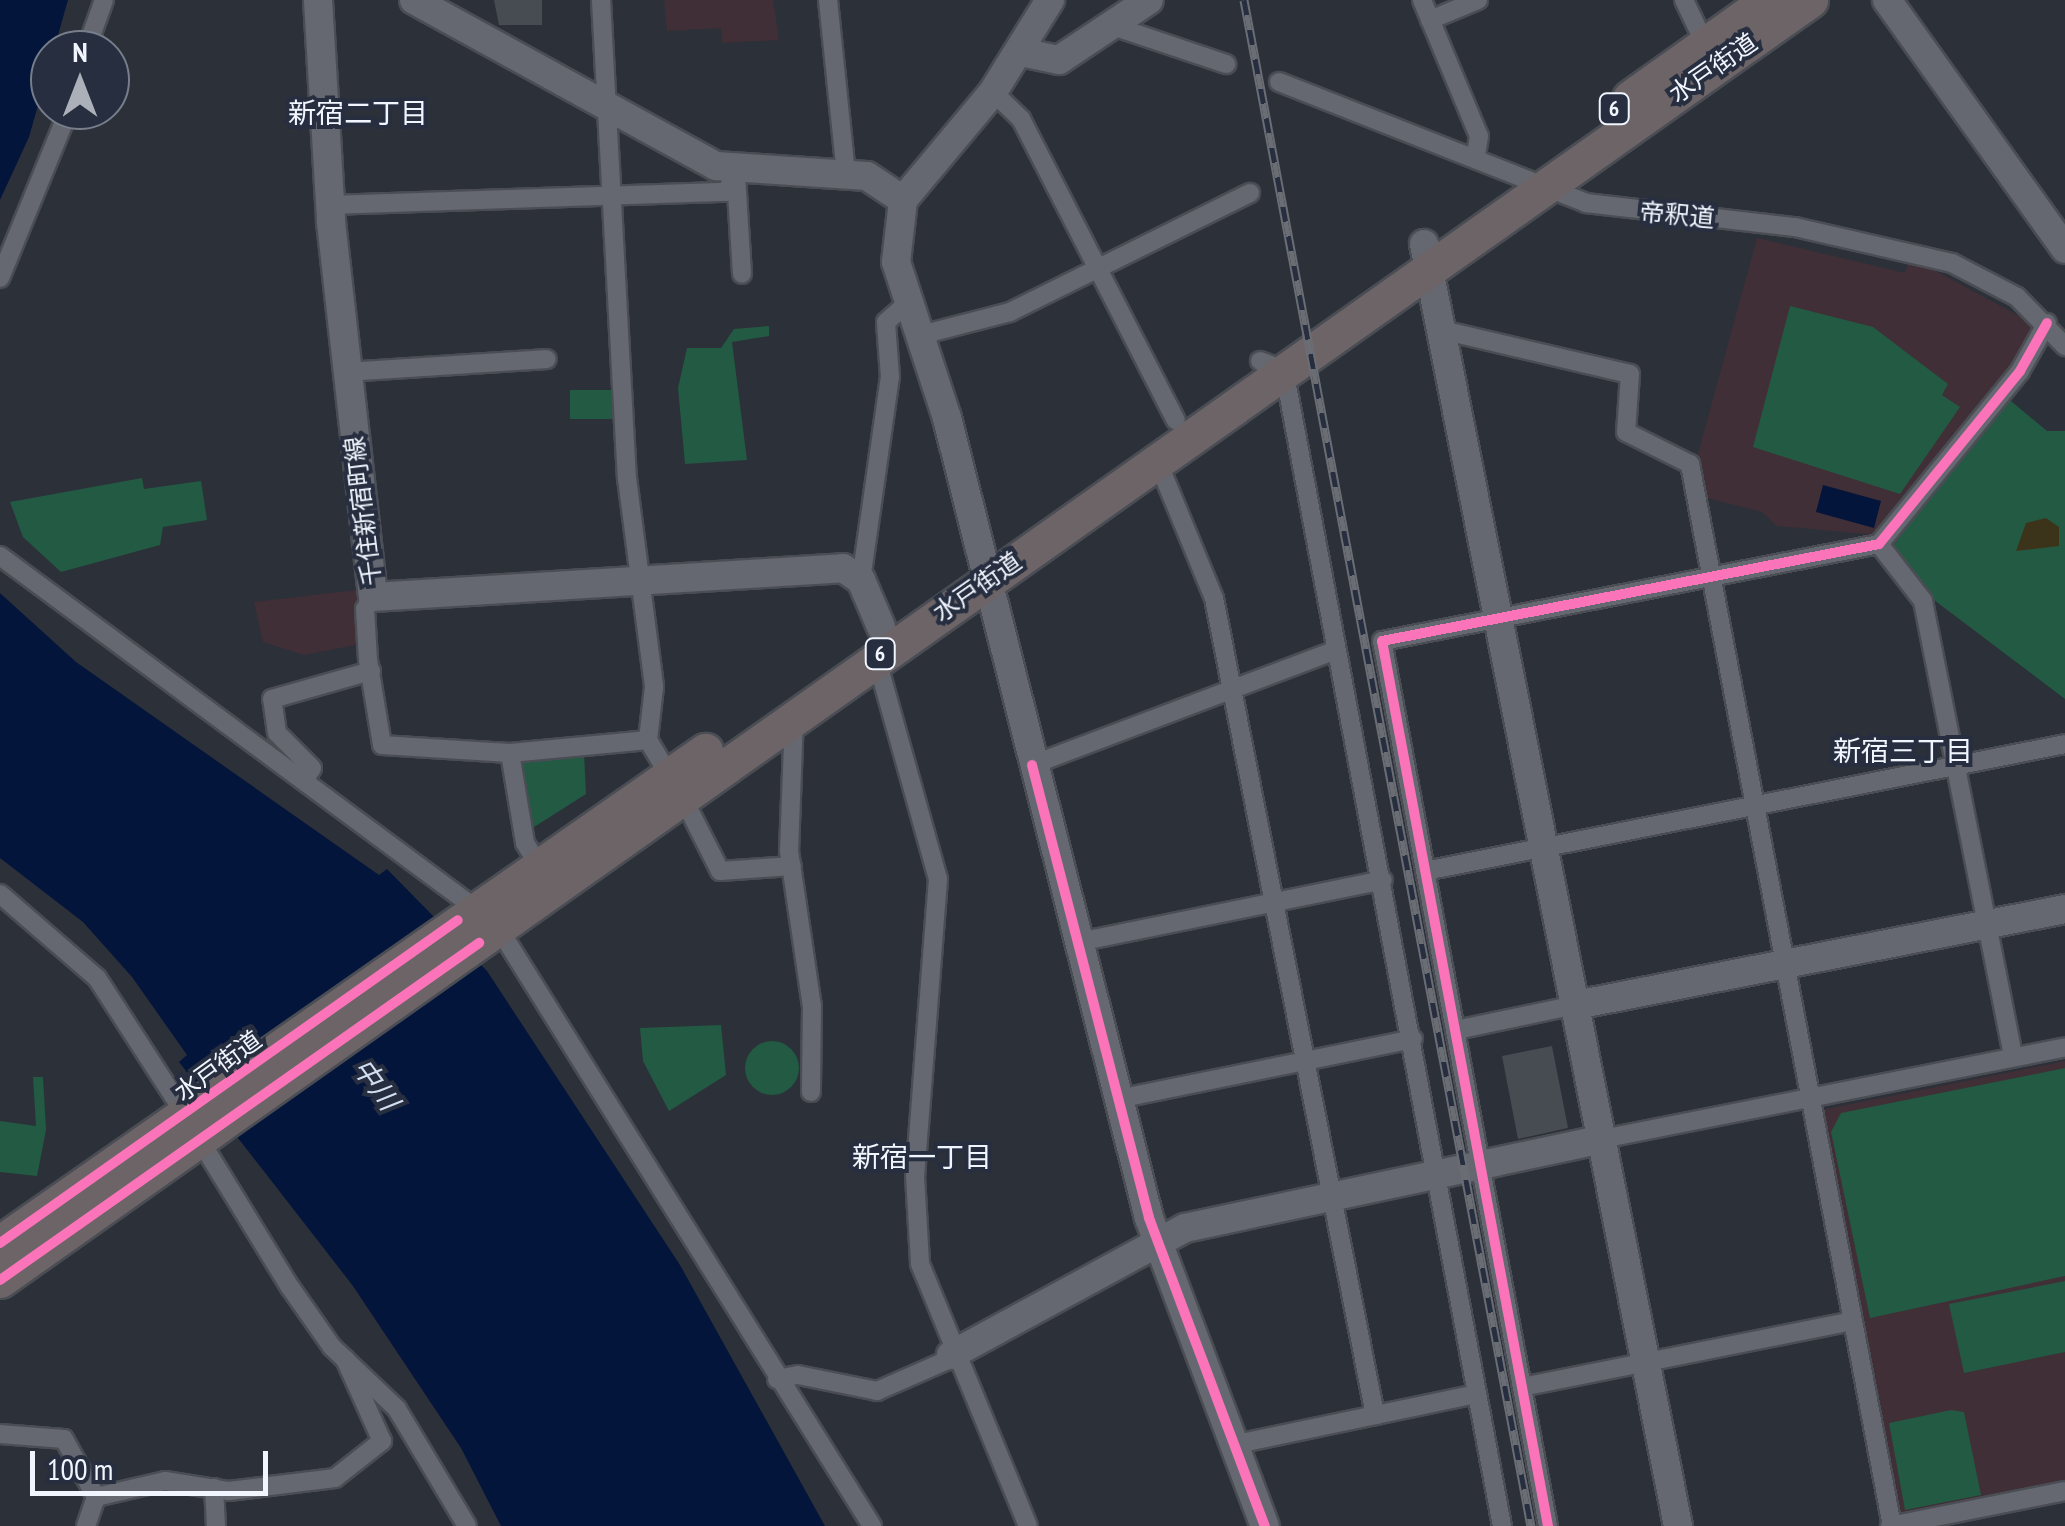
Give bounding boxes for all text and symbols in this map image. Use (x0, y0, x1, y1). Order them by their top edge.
street label: 水戸街道 (1663, 27, 1763, 109)
north arrow (30, 30, 130, 130)
text: N (72, 33, 88, 70)
road number: 6 (1596, 92, 1632, 126)
district label: 新宿二丁目 (288, 96, 428, 130)
street label: 帝釈道 (1638, 197, 1716, 233)
street label: 千住新宿町線 (339, 435, 387, 587)
street label: 水戸街道 (927, 546, 1027, 628)
road number: 6 (862, 637, 898, 671)
district label: 新宿三丁目 (1833, 734, 1973, 768)
street label: 水戸街道 (169, 1024, 267, 1108)
water label: 中川 (346, 1051, 406, 1117)
district label: 新宿一丁目 (852, 1140, 992, 1174)
scale bar (35, 1431, 272, 1493)
text: 100 m (47, 1449, 113, 1488)

